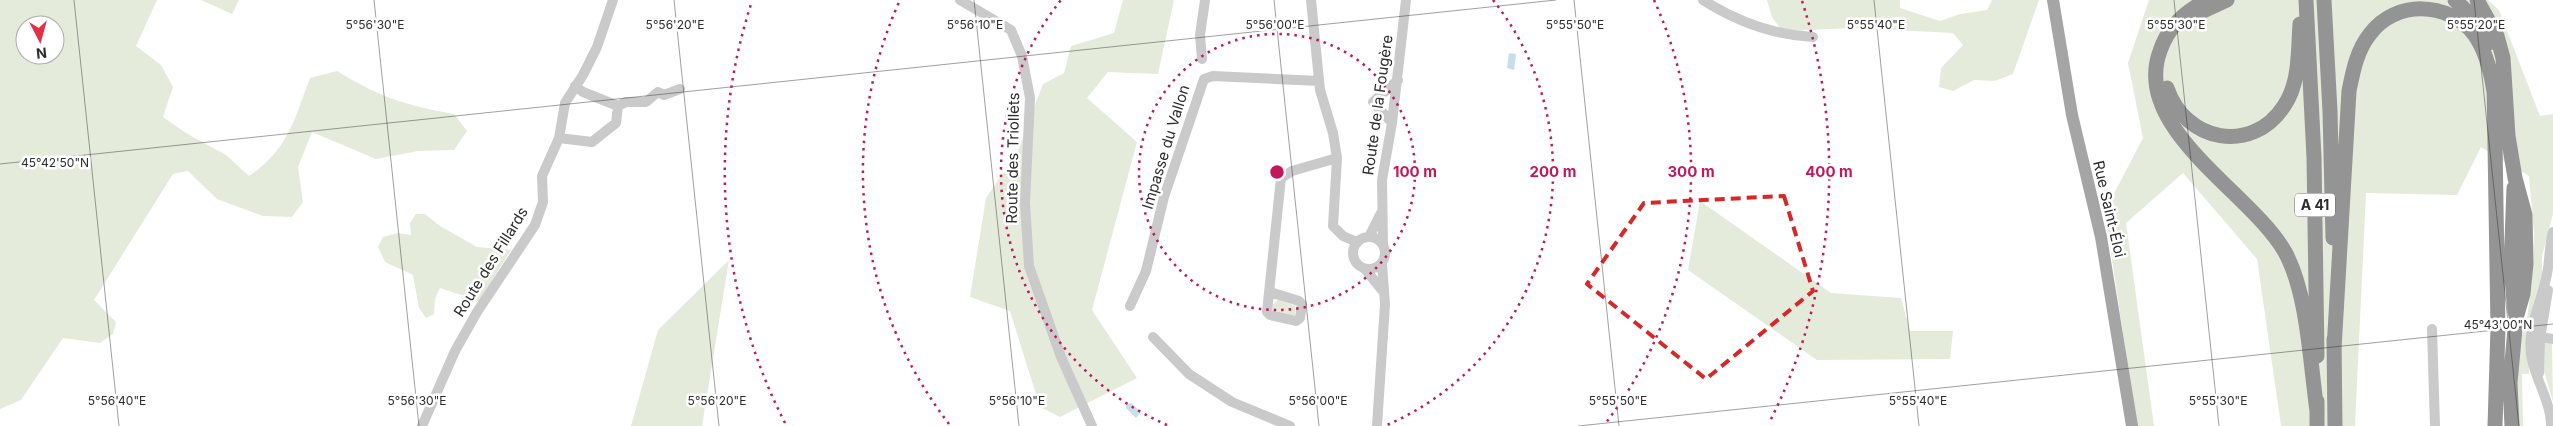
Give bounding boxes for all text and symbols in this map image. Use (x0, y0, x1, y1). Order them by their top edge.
north arrow (15, 15, 65, 65)
text: 5°56'30"E (346, 17, 404, 32)
text: 5°56'20"E (646, 17, 704, 32)
text: 5°56'10"E (947, 17, 1003, 32)
text: 5°56'00"E (1245, 17, 1305, 32)
text: 5°55'50"E (1546, 17, 1604, 32)
text: 5°55'40"E (1847, 17, 1905, 32)
text: 5°55'30"E (2147, 17, 2205, 32)
text: 5°55'20"E (2447, 17, 2505, 32)
street label: Route de la Fougère (1358, 33, 1397, 176)
text: N (35, 44, 48, 62)
street label: Impasse du Vallon (1138, 82, 1193, 211)
street label: Route des Triollets (1002, 92, 1023, 224)
text: 45°42'50"N (21, 155, 89, 170)
street label: Rue Saint-Éloi (2089, 159, 2130, 259)
text: 100 m (1393, 162, 1437, 181)
text: 200 m (1530, 162, 1576, 181)
text: 300 m (1667, 162, 1715, 181)
text: 400 m (1805, 162, 1853, 181)
centre of rings (1268, 163, 1286, 181)
road number: A 41 (2295, 194, 2335, 216)
street label: Route des Fillards (449, 203, 532, 320)
text: 45°43'00"N (2464, 317, 2532, 332)
text: 5°56'40"E (88, 393, 146, 408)
text: 5°56'30"E (388, 393, 446, 408)
text: 5°56'20"E (688, 393, 746, 408)
text: 5°56'10"E (989, 393, 1045, 408)
text: 5°56'00"E (1288, 393, 1348, 408)
text: 5°55'50"E (1589, 393, 1647, 408)
text: 5°55'40"E (1889, 393, 1947, 408)
text: 5°55'30"E (2189, 393, 2247, 408)

